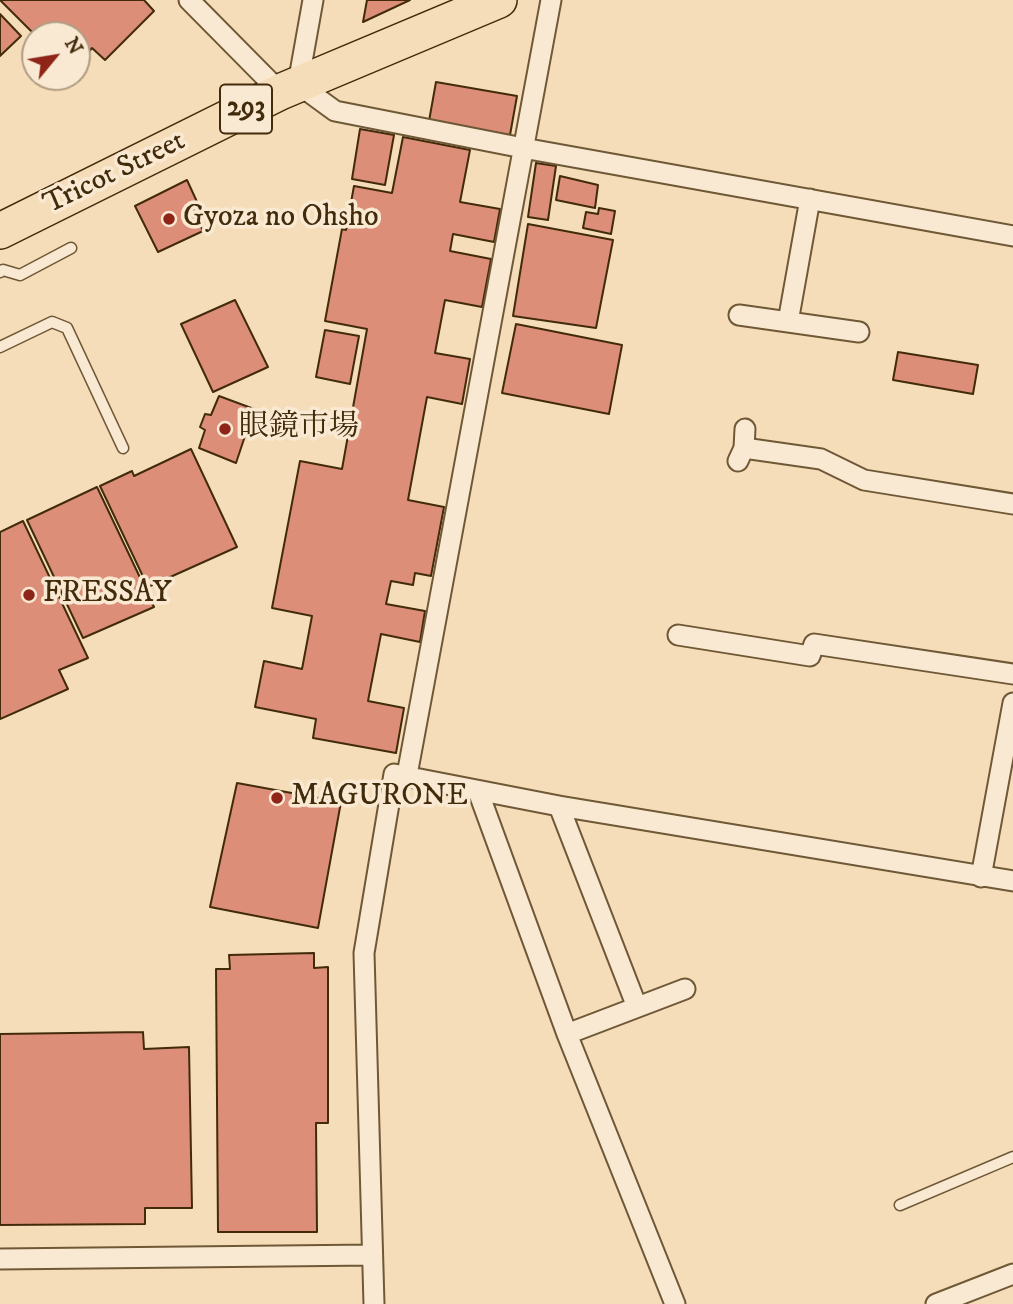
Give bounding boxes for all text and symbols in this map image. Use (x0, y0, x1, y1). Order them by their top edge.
north arrow (21, 21, 91, 91)
text: N (59, 34, 87, 59)
road number: 293 (220, 84, 272, 134)
street label: Tricot Street (38, 124, 192, 224)
place label: Gyoza no Ohsho (183, 201, 379, 237)
marker: Gyoza no Ohsho (161, 211, 177, 227)
place label: 眼鏡市場 (239, 411, 359, 447)
marker: 眼鏡市場 (217, 421, 233, 437)
place label: FRESSAY (43, 577, 171, 613)
marker: FRESSAY (21, 587, 37, 603)
place label: MAGURONE (291, 780, 468, 816)
marker: MAGURONE (269, 790, 285, 806)

